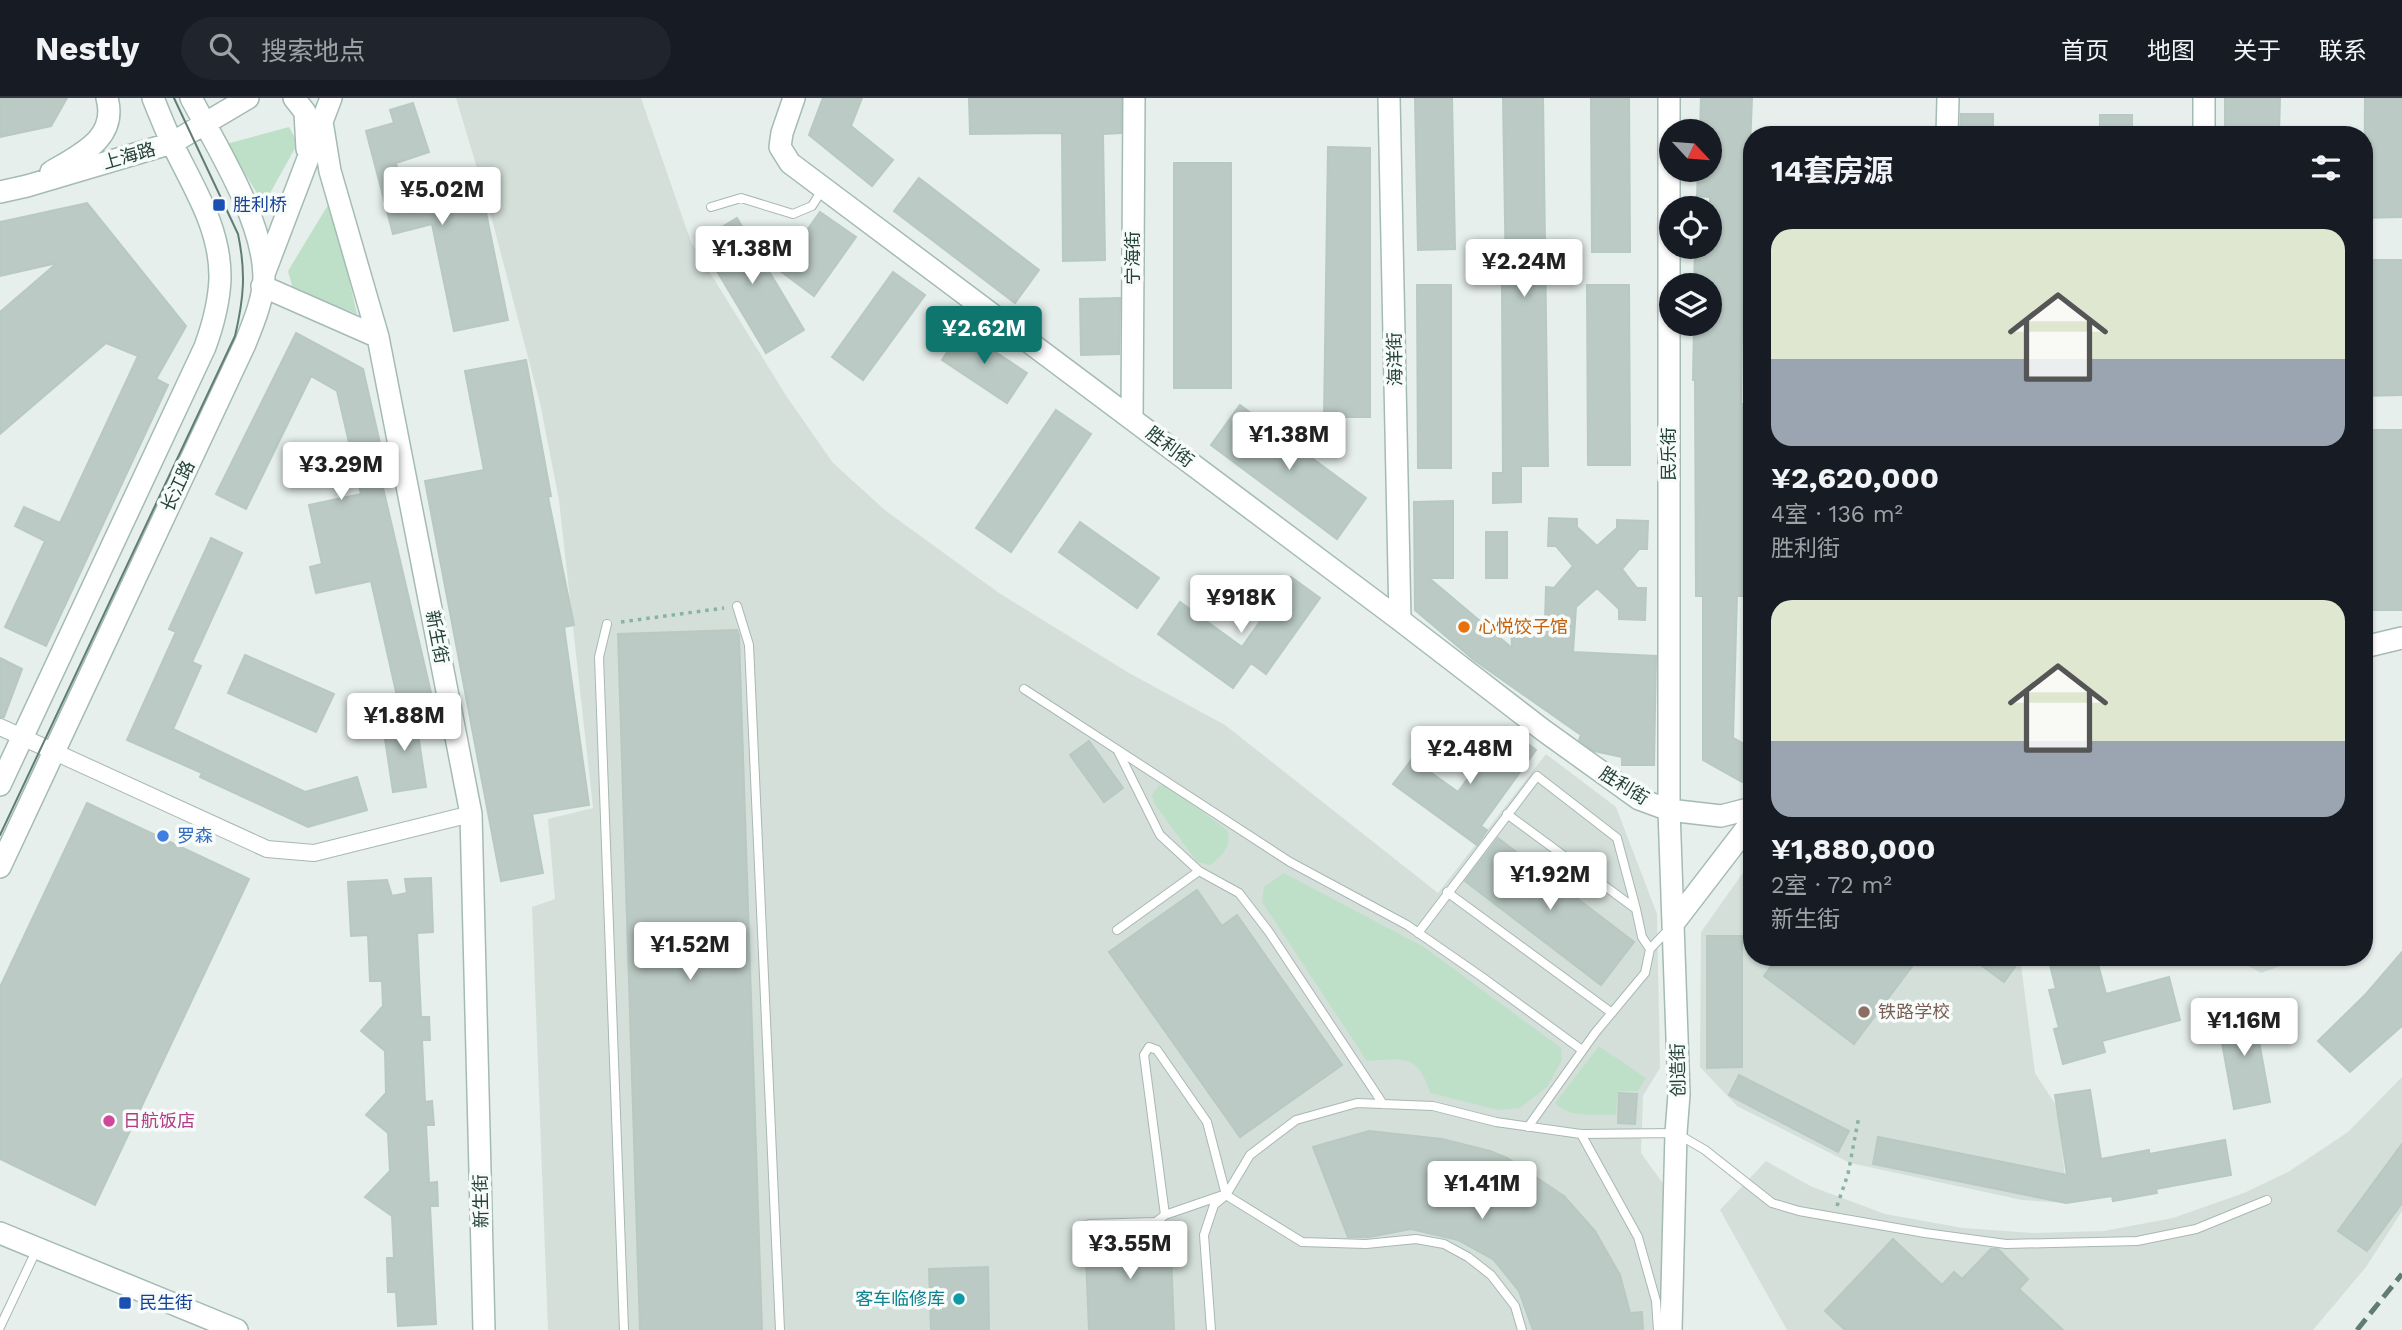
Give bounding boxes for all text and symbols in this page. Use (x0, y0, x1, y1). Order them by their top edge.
search box (181, 17, 671, 80)
text: Nestly (35, 29, 139, 68)
icon: search (205, 29, 243, 67)
text: 搜索地点 (261, 36, 365, 66)
text: 首页 (2061, 37, 2109, 65)
text: 地图 (2147, 37, 2195, 65)
text: 关于 (2233, 37, 2281, 65)
text: 联系 (2319, 37, 2367, 65)
north arrow (1659, 119, 1722, 182)
map controls (1659, 119, 1722, 336)
street label: 上海路 (100, 138, 158, 173)
icon: filters (2307, 149, 2345, 187)
text: 14套房源 (1771, 153, 1893, 188)
pin: ¥5.02M (385, 167, 499, 227)
text: ¥5.02M (400, 176, 484, 203)
place label: 胜利桥 (233, 194, 287, 215)
button: locate (1659, 196, 1722, 259)
marker: 胜利桥 (211, 197, 227, 213)
pin: ¥1.38M (695, 226, 809, 286)
street label: 宁海街 (1122, 231, 1143, 285)
text: ¥1.38M (712, 235, 792, 262)
pin: ¥2.24M (1467, 240, 1581, 299)
text: ¥2.24M (1482, 248, 1566, 275)
button: layers (1659, 273, 1722, 336)
icon: home (1995, 274, 2121, 400)
pin: ¥2.62M (927, 306, 1041, 366)
text: ¥2.62M (942, 315, 1026, 342)
street label: 海洋街 (1384, 332, 1405, 386)
pin: ¥1.38M (1232, 412, 1346, 472)
text: ¥1.38M (1249, 421, 1329, 448)
street label: 胜利街 (1142, 422, 1198, 471)
street label: 民乐街 (1658, 427, 1679, 481)
pin: ¥3.29M (284, 442, 398, 502)
text: ¥3.29M (299, 451, 383, 478)
street label: 长江路 (157, 457, 198, 515)
text: ¥2,620,000 (1771, 460, 1939, 495)
text: 4室 · 136 m² (1771, 501, 1903, 528)
text: 胜利街 (1771, 535, 1840, 562)
pin: ¥918K (1192, 575, 1290, 635)
text: ¥918K (1206, 584, 1276, 611)
street label: 新生街 (422, 608, 453, 665)
place label: 心悦饺子馆 (1478, 616, 1568, 637)
marker: 心悦饺子馆 (1456, 619, 1472, 635)
icon: home (1995, 645, 2121, 771)
pin: ¥1.88M (347, 694, 461, 753)
text: ¥1.88M (363, 702, 445, 729)
pin: ¥2.48M (1413, 726, 1527, 786)
text: ¥2.48M (1427, 735, 1513, 762)
street label: 胜利街 (1596, 762, 1653, 809)
place label: 罗森 (177, 825, 213, 846)
marker: 罗森 (155, 828, 171, 844)
text: ¥1,880,000 (1771, 831, 1936, 866)
pin: ¥1.92M (1493, 852, 1607, 912)
text: ¥1.92M (1510, 861, 1590, 888)
text: 2室 · 72 m² (1771, 872, 1892, 899)
text: 新生街 (1771, 906, 1840, 933)
pin: ¥1.52M (633, 922, 747, 982)
text: ¥1.52M (650, 931, 730, 958)
pin: ¥1.16M (2187, 998, 2301, 1058)
place label: 铁路学校 (1878, 1001, 1950, 1022)
marker: 铁路学校 (1856, 1004, 1872, 1020)
text: ¥1.16M (2207, 1007, 2281, 1034)
street label: 创造街 (1667, 1043, 1688, 1097)
place label: 日航饭店 (123, 1110, 195, 1131)
marker: 日航饭店 (101, 1113, 117, 1129)
pin: ¥1.41M (1425, 1162, 1539, 1221)
text: ¥1.41M (1444, 1170, 1520, 1197)
street label: 新生街 (470, 1174, 491, 1228)
pin: ¥3.55M (1073, 1222, 1187, 1281)
text: ¥3.55M (1088, 1230, 1172, 1257)
place label: 客车临修库 (855, 1288, 945, 1309)
marker: 客车临修库 (951, 1291, 967, 1307)
place label: 民生街 (139, 1292, 193, 1313)
marker: 民生街 (117, 1295, 133, 1311)

